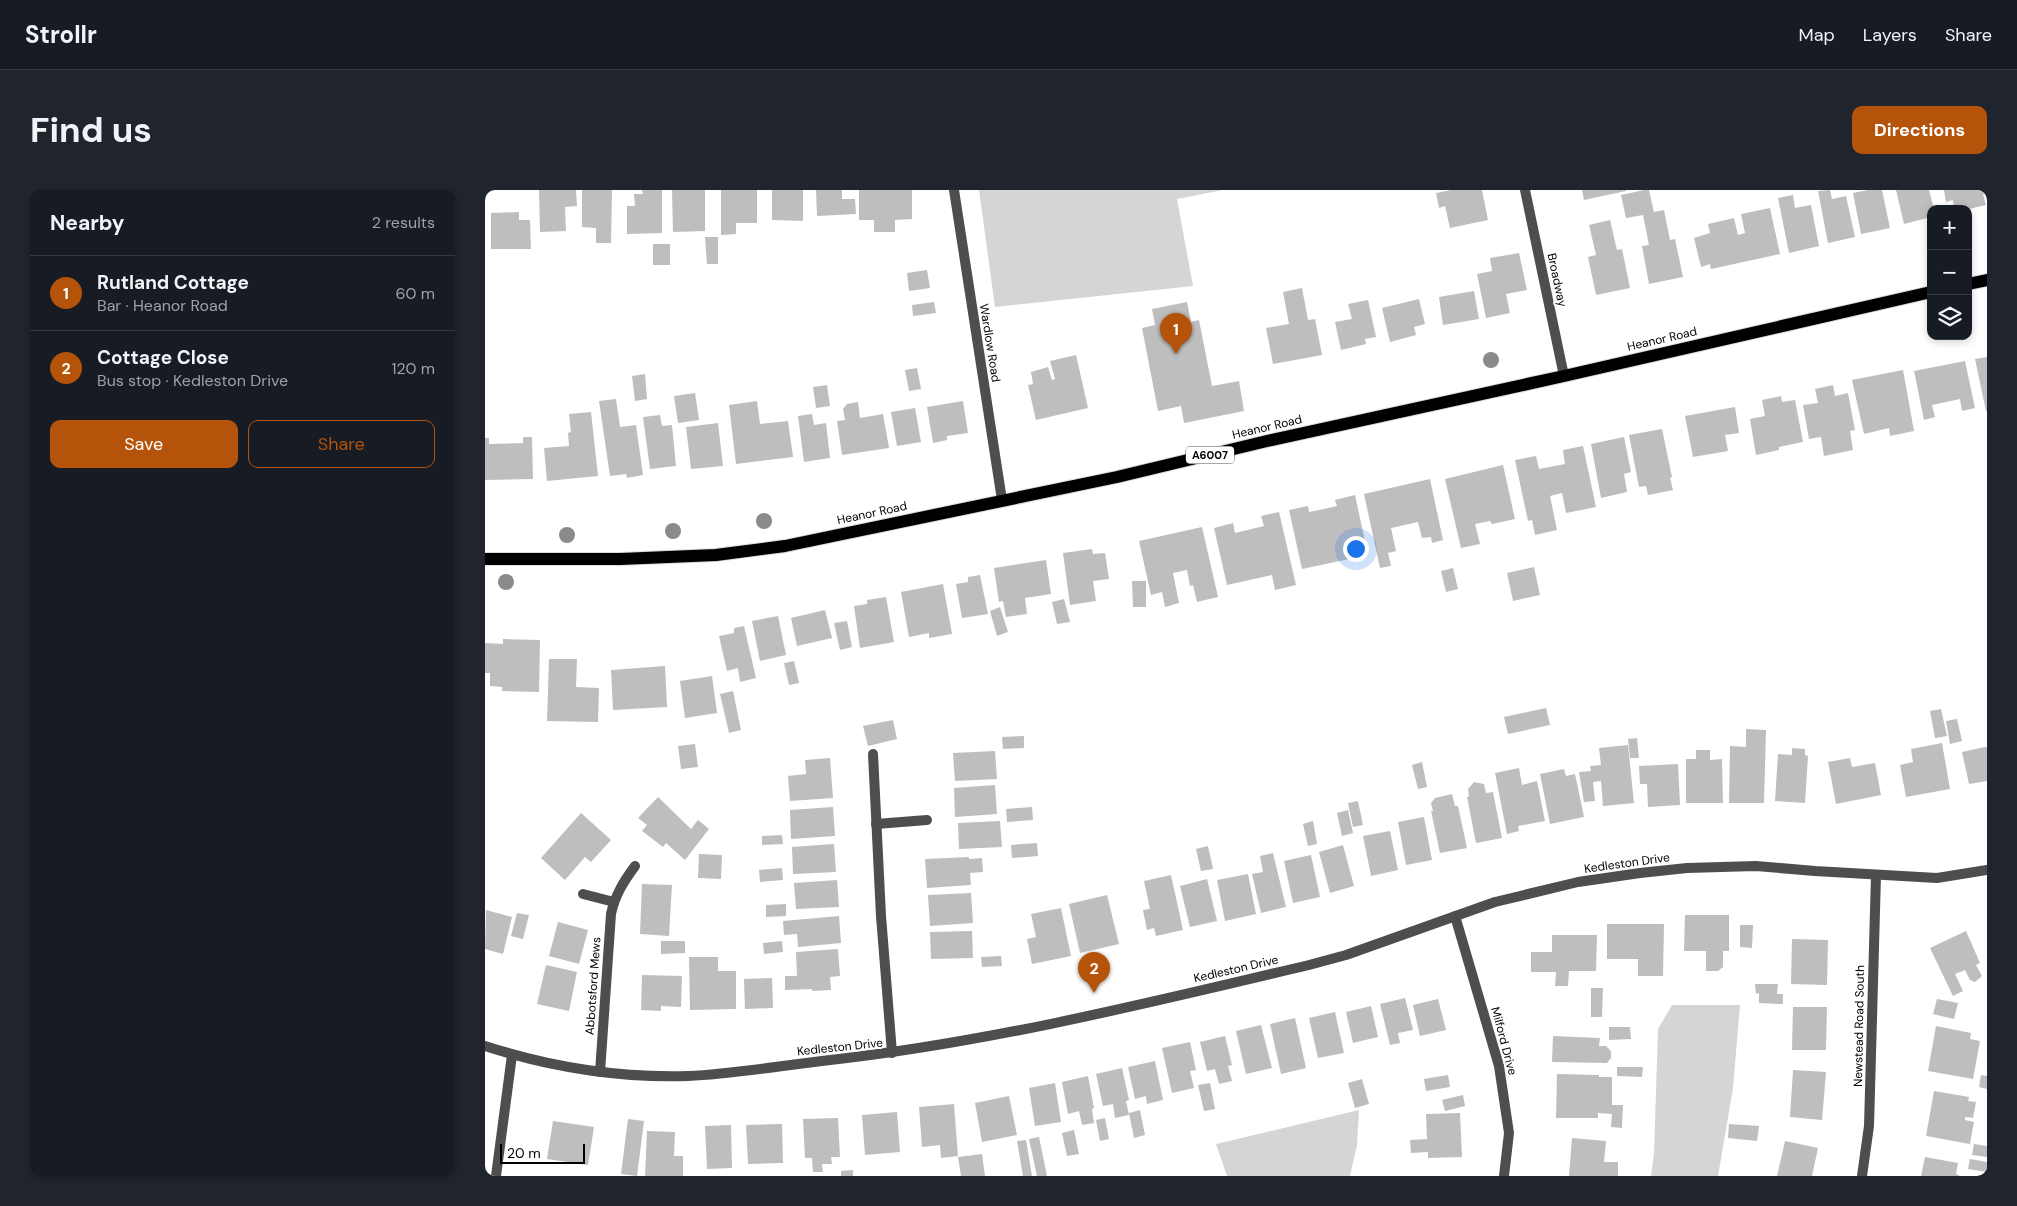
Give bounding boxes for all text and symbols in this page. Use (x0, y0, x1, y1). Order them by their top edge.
text: Strollr (25, 19, 97, 50)
text: Map (1799, 23, 1835, 47)
text: Layers (1863, 23, 1917, 47)
text: Share (1945, 23, 1992, 47)
button: Directions (1852, 106, 1987, 154)
text: Find us (30, 107, 152, 153)
map controls (1927, 205, 1972, 340)
button: + (1927, 205, 1972, 250)
text: Nearby (50, 209, 124, 237)
text: 2 results (372, 212, 435, 233)
button: − (1927, 250, 1972, 295)
street label: Broadway (1544, 252, 1571, 309)
text: Rutland Cottage (97, 270, 249, 295)
text: 1 (63, 283, 69, 304)
text: 60 m (395, 283, 435, 304)
text: Bar · Heanor Road (97, 295, 228, 316)
button: layers (1927, 295, 1972, 340)
street label: Wardlow Road (976, 303, 1004, 383)
pin: 1 (1160, 313, 1192, 354)
street label: Heanor Road (1626, 323, 1698, 355)
text: Cottage Close (97, 345, 229, 370)
text: 2 (61, 358, 71, 379)
text: 120 m (391, 358, 435, 379)
text: Bus stop · Kedleston Drive (97, 370, 288, 391)
street label: Heanor Road (1231, 411, 1303, 443)
button: Save (50, 420, 238, 468)
button: Share (248, 420, 435, 468)
road number: A6007 (1186, 446, 1234, 464)
street label: Heanor Road (836, 498, 908, 528)
your location (1343, 536, 1369, 562)
street label: Kedleston Drive (1583, 849, 1671, 877)
street label: Abbotsford Mews (582, 936, 604, 1036)
street label: Kedleston Drive (1192, 951, 1280, 987)
pin: 2 (1078, 952, 1110, 993)
street label: Newstead Road South (1850, 965, 1868, 1087)
street label: Milford Drive (1487, 1005, 1521, 1077)
street label: Kedleston Drive (796, 1035, 884, 1059)
scale bar (500, 1141, 585, 1164)
text: 20 m (507, 1144, 541, 1162)

